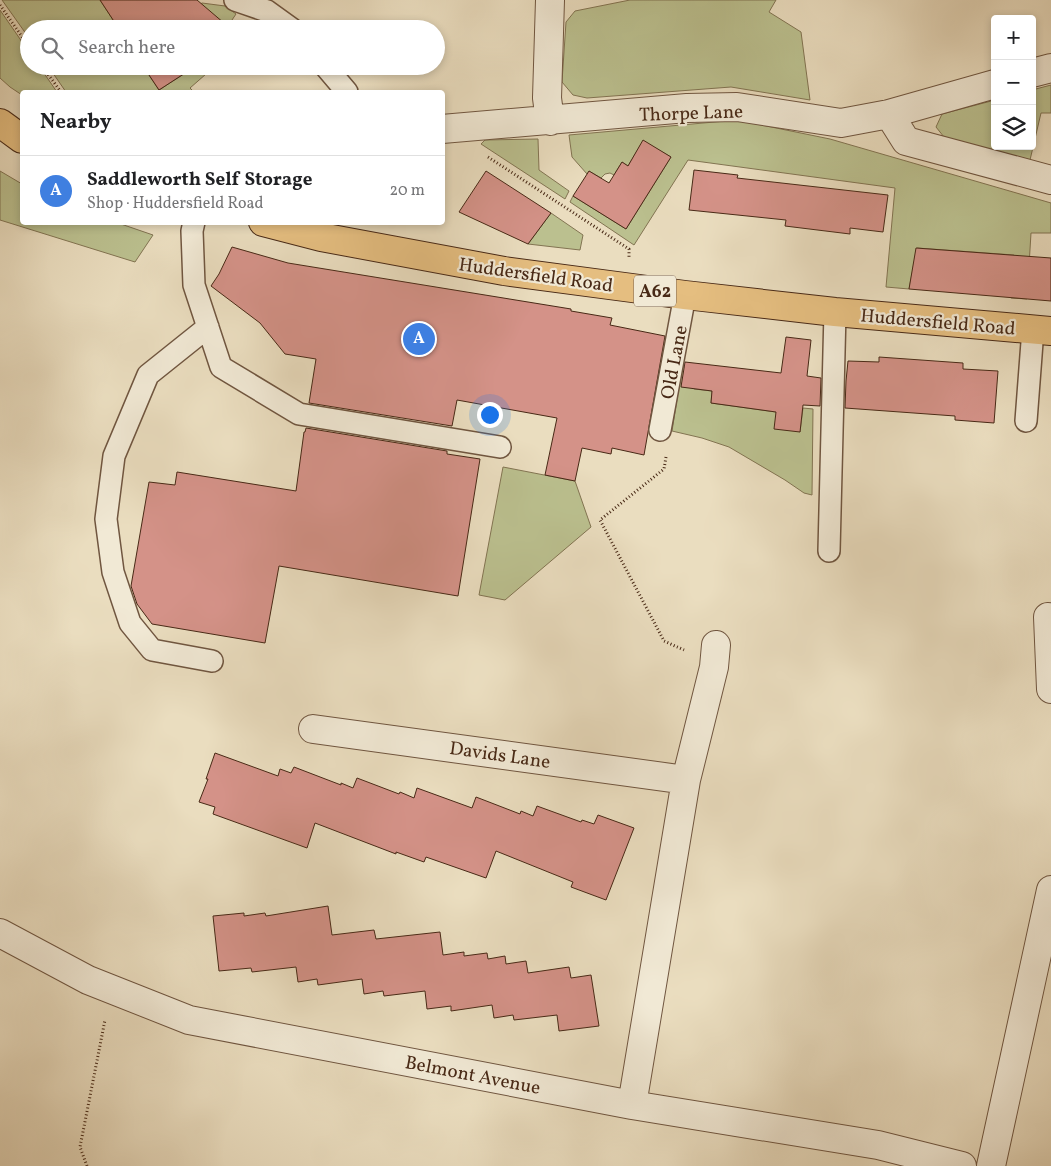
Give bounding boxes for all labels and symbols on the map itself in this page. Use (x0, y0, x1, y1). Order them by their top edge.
street label: Thorpe Lane (639, 99, 744, 129)
street label: Huddersfield Road (457, 252, 615, 300)
road number: A62 (634, 276, 676, 306)
street label: Huddersfield Road (859, 303, 1016, 343)
pin: A (403, 320, 435, 358)
street label: Old Lane (655, 323, 695, 401)
your location (477, 402, 503, 428)
street label: Davids Lane (448, 736, 552, 776)
street label: Belmont Avenue (403, 1050, 543, 1102)

